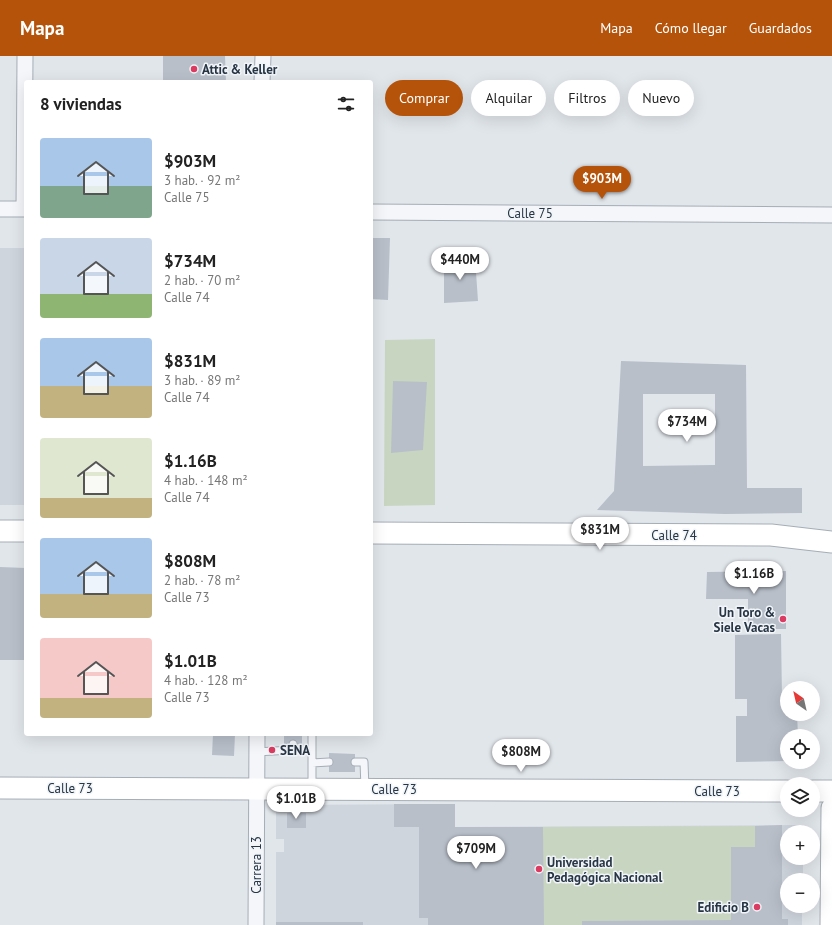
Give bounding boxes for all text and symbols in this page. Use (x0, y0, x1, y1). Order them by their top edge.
text: Mapa (20, 16, 64, 40)
text: Mapa (600, 19, 633, 37)
text: Cómo llegar (655, 19, 727, 37)
text: Guardados (749, 19, 812, 37)
place label: Attic & Keller (202, 61, 278, 78)
marker: Attic & Keller (189, 64, 199, 74)
chip: Comprar (385, 80, 463, 116)
chip: Alquilar (471, 80, 546, 116)
chip: Filtros (554, 80, 620, 116)
chip: Nuevo (628, 80, 694, 116)
text: 8 viviendas (40, 93, 122, 115)
icon: filters (335, 93, 357, 115)
text: $903M (164, 150, 216, 172)
icon: home (72, 154, 120, 202)
pin: $903M (574, 166, 630, 200)
text: $903M (582, 170, 622, 187)
text: 3 hab. · 92 m² (164, 172, 240, 189)
text: Calle 75 (164, 189, 210, 206)
street label: Calle 75 (507, 205, 553, 222)
pin: $440M (432, 247, 488, 281)
text: $734M (164, 250, 216, 272)
text: $440M (440, 251, 480, 268)
icon: home (72, 254, 120, 302)
text: 2 hab. · 70 m² (164, 272, 240, 289)
text: Calle 74 (164, 289, 210, 306)
text: $831M (164, 350, 216, 372)
icon: home (72, 354, 120, 402)
text: 3 hab. · 89 m² (164, 372, 240, 389)
text: Calle 74 (164, 389, 210, 406)
pin: $734M (659, 409, 715, 443)
text: $734M (667, 413, 707, 430)
text: $1.16B (164, 450, 217, 472)
icon: home (72, 454, 120, 502)
text: 4 hab. · 148 m² (164, 472, 248, 489)
text: Calle 74 (164, 489, 210, 506)
pin: $831M (572, 517, 628, 551)
text: $831M (580, 521, 620, 538)
street label: Calle 74 (651, 527, 697, 544)
text: $808M (164, 550, 216, 572)
icon: home (72, 554, 120, 602)
pin: $1.16B (721, 561, 787, 595)
text: $1.16B (734, 565, 774, 582)
text: 2 hab. · 78 m² (164, 572, 240, 589)
text: Calle 73 (164, 589, 210, 606)
place label: Un Toro & Siele Vacas (714, 604, 776, 636)
marker: Un Toro & Siele Vacas (778, 614, 788, 624)
text: $1.01B (164, 650, 217, 672)
icon: home (72, 654, 120, 702)
text: 4 hab. · 128 m² (164, 672, 248, 689)
north arrow (780, 681, 820, 721)
map controls (780, 681, 820, 913)
text: Calle 73 (164, 689, 210, 706)
button: locate (780, 729, 820, 769)
pin: $808M (493, 739, 549, 773)
place label: SENA (280, 742, 310, 759)
text: $808M (501, 743, 541, 760)
marker: SENA (267, 745, 277, 755)
button: layers (780, 777, 820, 817)
street label: Calle 73 (47, 780, 93, 797)
street label: Calle 73 (371, 781, 417, 798)
street label: Calle 73 (694, 783, 740, 800)
pin: $1.01B (263, 786, 329, 820)
text: $1.01B (276, 790, 316, 807)
button: + (780, 825, 820, 865)
street label: Carrera 13 (248, 836, 265, 894)
pin: $709M (448, 836, 504, 870)
text: $709M (456, 840, 496, 857)
place label: Universidad Pedagógica Nacional (547, 854, 662, 886)
marker: Universidad Pedagógica Nacional (534, 864, 544, 874)
button: − (780, 873, 820, 913)
place label: Edificio B (697, 899, 749, 916)
marker: Edificio B (752, 902, 762, 912)

